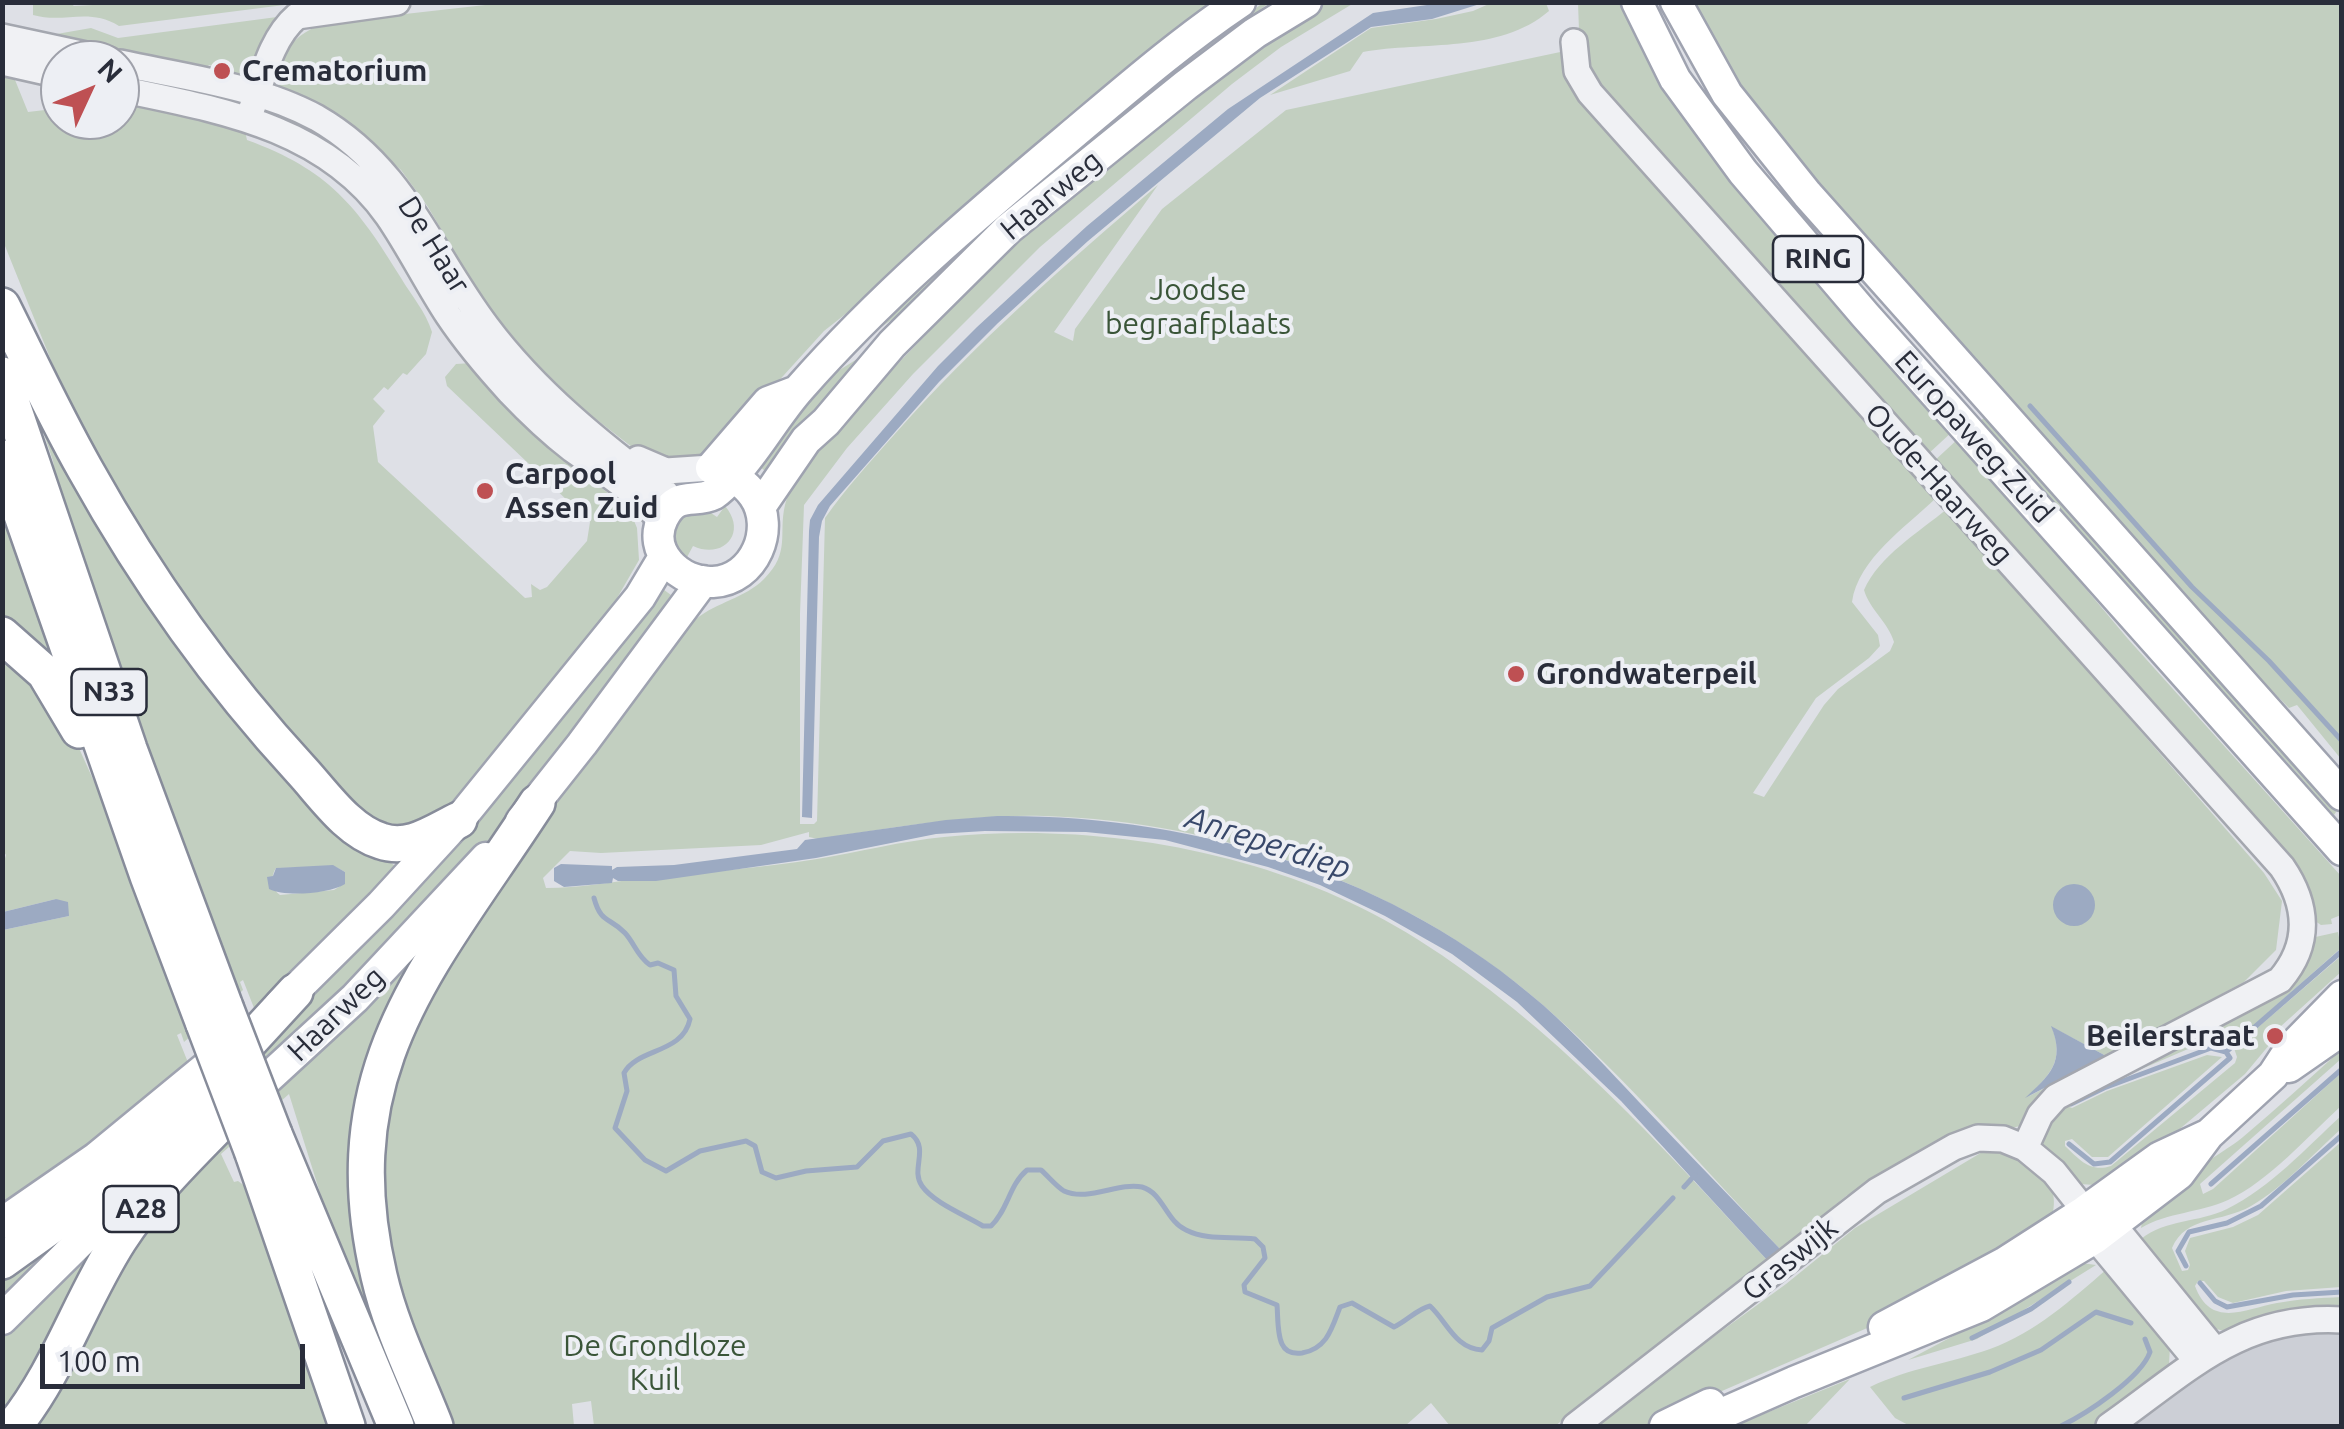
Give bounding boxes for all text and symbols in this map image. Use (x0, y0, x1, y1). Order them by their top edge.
north arrow (40, 40, 140, 140)
text: N (92, 52, 129, 88)
place label: Crematorium (242, 53, 427, 89)
marker: Crematorium (211, 60, 233, 82)
street label: Haarweg (993, 142, 1109, 248)
street label: De Haar (390, 190, 478, 300)
road number: RING (1773, 236, 1863, 282)
park label: Joodse begraafplaats (1105, 272, 1291, 342)
street label: Europaweg-Zuid (1887, 343, 2061, 531)
street label: Oude-Haarweg (1857, 396, 2021, 572)
place label: Carpool Assen Zuid (505, 456, 658, 526)
marker: Carpool Assen Zuid (474, 480, 496, 502)
place label: Grondwaterpeil (1536, 656, 1757, 692)
marker: Grondwaterpeil (1505, 663, 1527, 685)
road number: N33 (72, 669, 146, 715)
water label: Anreperdiep (1181, 798, 1355, 888)
street label: Haarweg (280, 959, 392, 1069)
place label: Beilerstraat (2086, 1018, 2255, 1054)
marker: Beilerstraat (2264, 1025, 2286, 1047)
road number: A28 (104, 1186, 178, 1232)
street label: Graswijk (1735, 1210, 1845, 1308)
scale bar (45, 1324, 310, 1386)
park label: De Grondloze Kuil (563, 1328, 747, 1398)
text: 100 m (57, 1344, 141, 1378)

